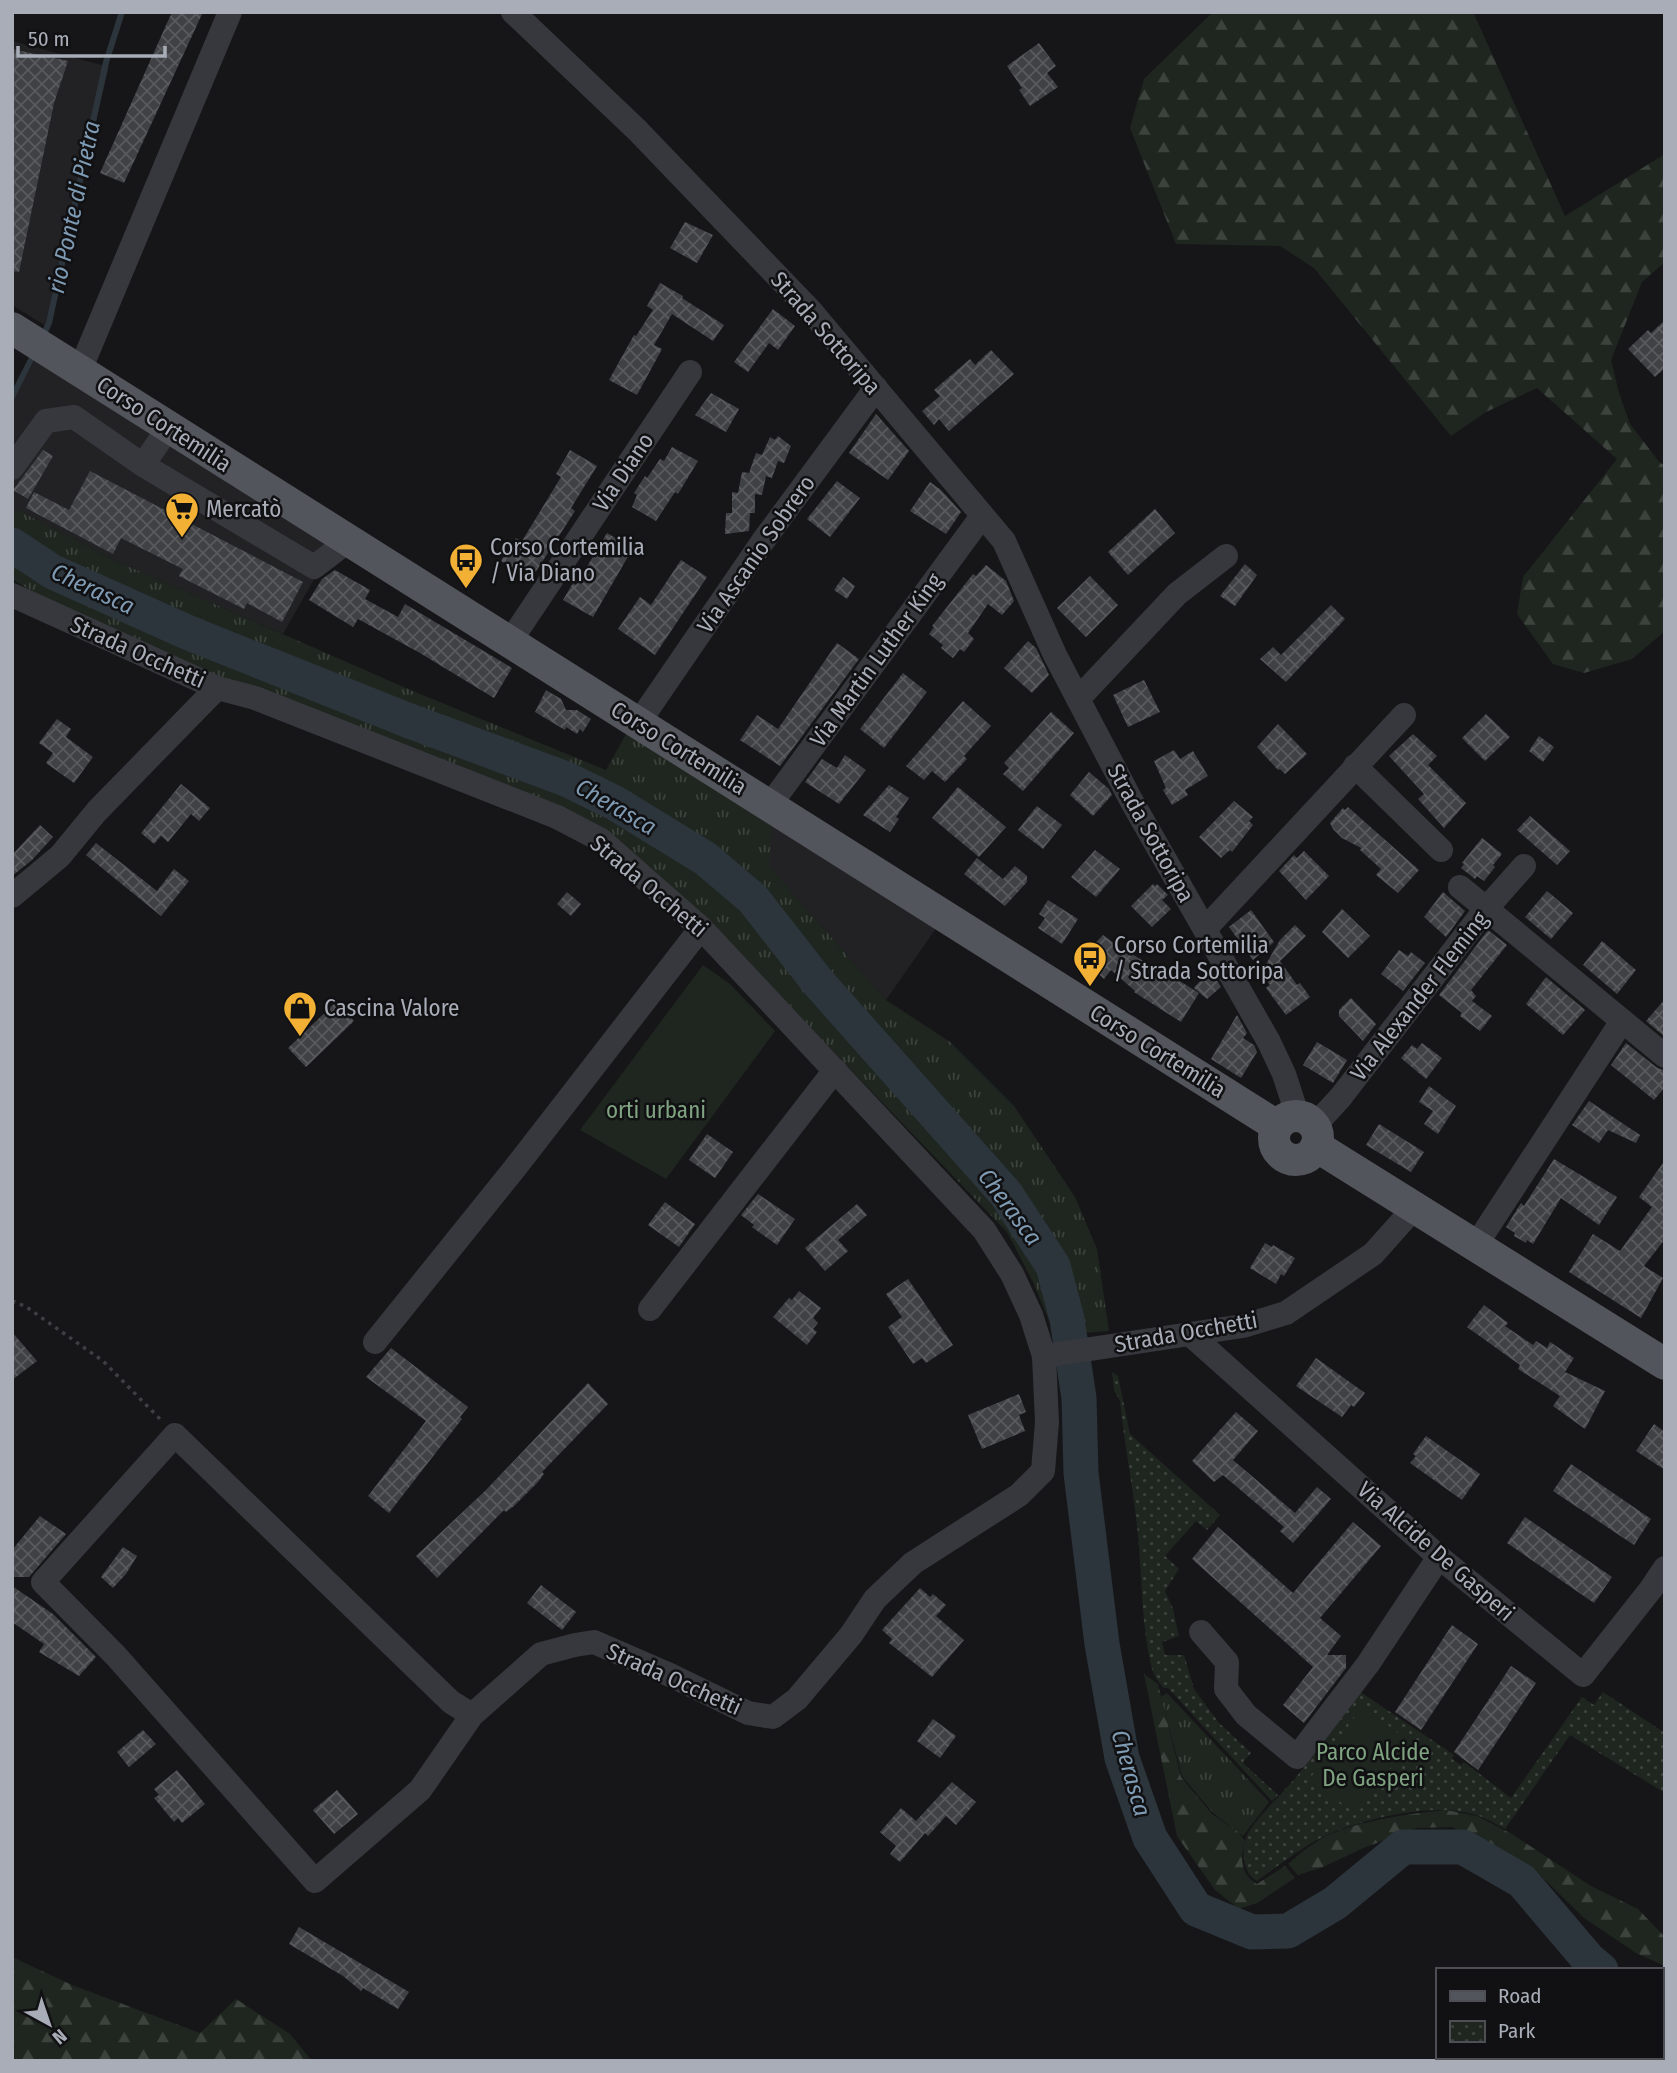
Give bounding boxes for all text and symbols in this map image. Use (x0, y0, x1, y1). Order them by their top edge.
scale bar (18, 14, 164, 58)
text: 50 m (28, 26, 70, 52)
water label: rio Ponte di Pietra (42, 118, 106, 296)
street label: Strada Sottoripa (765, 266, 887, 400)
street label: Corso Cortemilia (91, 370, 237, 478)
street label: Via Diano (587, 427, 659, 517)
street label: Via Ascanio Sobrero (691, 470, 821, 638)
supermarket icon: Mercatò (163, 490, 201, 539)
place label: Mercatò (206, 495, 281, 523)
place label: Corso Cortemilia / Via Diano (490, 533, 645, 587)
bus stop icon: Corso Cortemilia / Via Diano (447, 541, 485, 590)
water label: Cherasca (47, 558, 139, 620)
street label: Via Martin Luther King (804, 568, 949, 752)
street label: Strada Occhetti (66, 610, 210, 694)
street label: Corso Cortemilia (606, 695, 752, 801)
street label: Strada Sottoripa (1101, 759, 1201, 907)
water label: Cherasca (571, 773, 661, 841)
street label: Strada Occhetti (585, 829, 713, 943)
street label: Via Alexander Fleming (1344, 906, 1494, 1086)
place label: Corso Cortemilia / Strada Sottoripa (1114, 931, 1284, 985)
bus stop icon: Corso Cortemilia / Strada Sottoripa (1071, 939, 1109, 988)
shop icon: Cascina Valore (281, 989, 319, 1038)
place label: Cascina Valore (324, 994, 459, 1022)
street label: Corso Cortemilia (1085, 998, 1231, 1104)
park label: orti urbani (606, 1096, 706, 1124)
water label: Cherasca (972, 1163, 1048, 1251)
street label: Strada Occhetti (1112, 1306, 1260, 1358)
street label: Via Alcide De Gasperi (1352, 1475, 1520, 1627)
street label: Strada Occhetti (602, 1637, 746, 1721)
water label: Cherasca (1105, 1727, 1157, 1819)
park label: Parco Alcide De Gasperi (1316, 1738, 1430, 1792)
legend (1436, 1968, 1663, 2059)
text: Road (1498, 1983, 1542, 2009)
north arrow (14, 1989, 84, 2059)
text: Park (1498, 2018, 1536, 2044)
text: N (48, 2024, 71, 2049)

